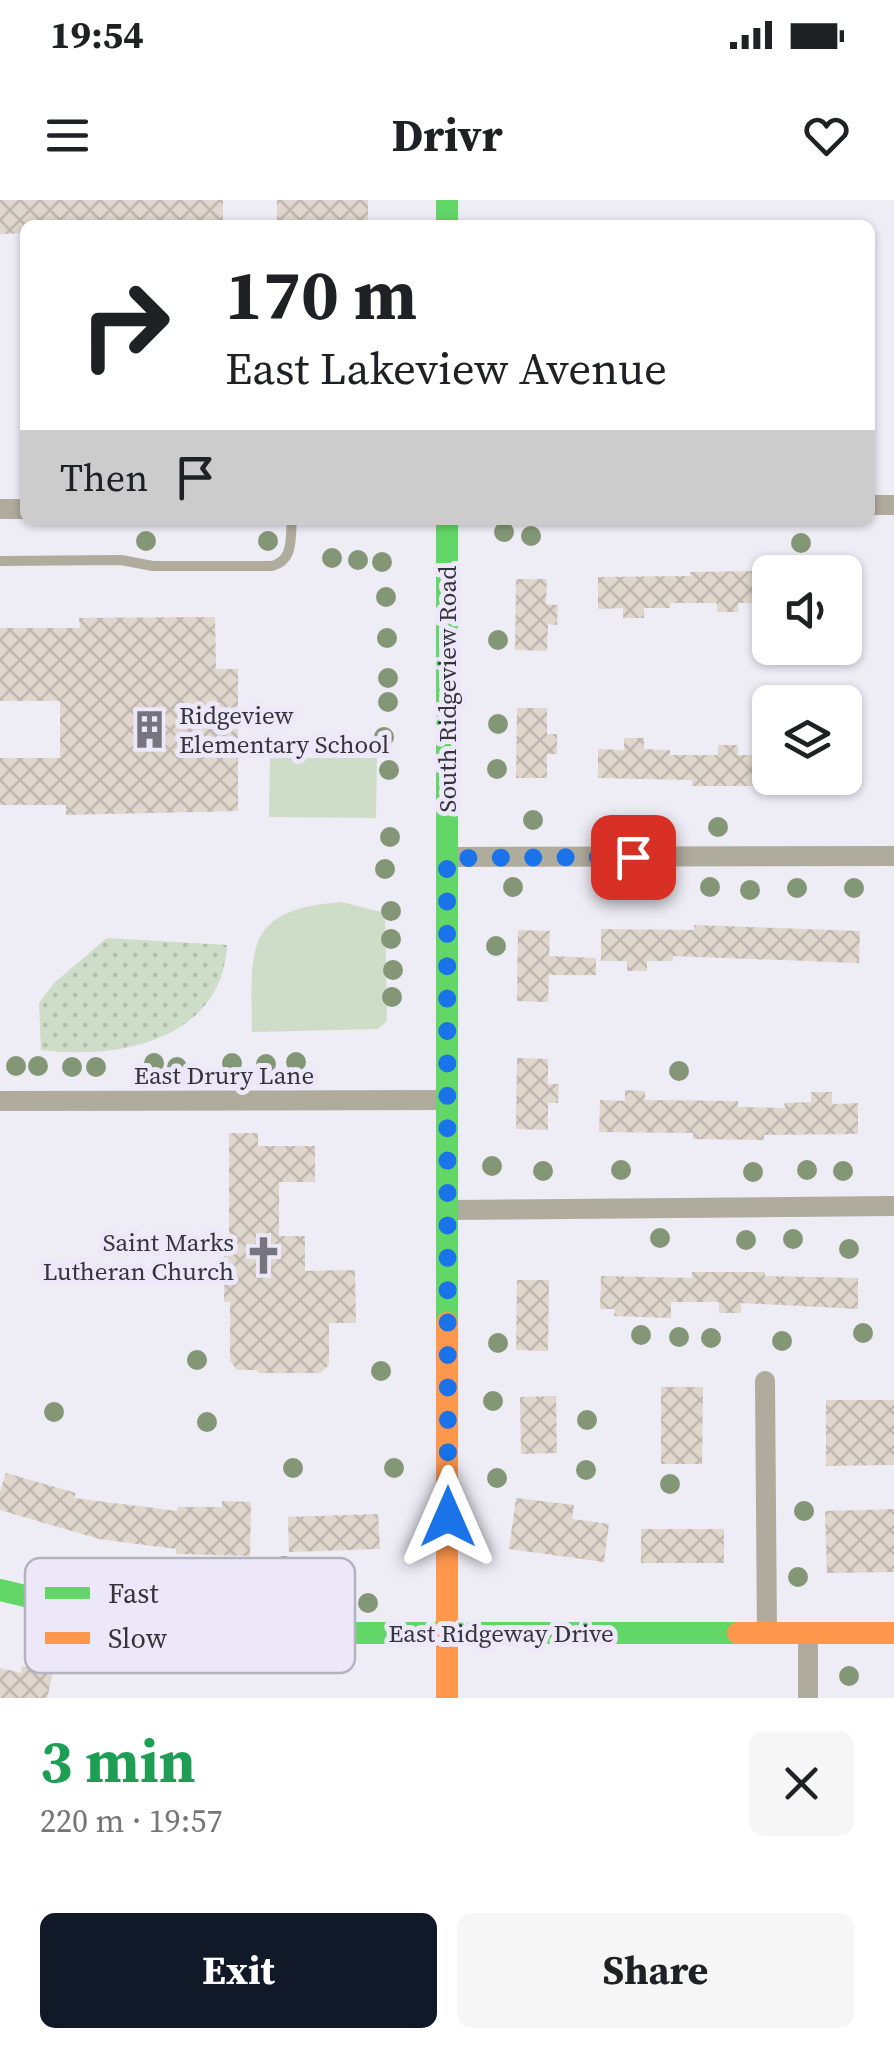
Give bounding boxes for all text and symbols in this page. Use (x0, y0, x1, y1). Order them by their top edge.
text: 19:54 (50, 9, 144, 61)
text: Drivr (391, 104, 503, 166)
icon: menu (40, 108, 95, 163)
icon: heart (799, 108, 854, 163)
text: 170 m (225, 246, 417, 342)
icon: right (60, 260, 190, 390)
text: East Lakeview Avenue (225, 337, 667, 399)
icon: arrive (168, 450, 223, 505)
text: Then (60, 452, 148, 504)
map controls (752, 555, 862, 795)
button: sound (752, 555, 862, 665)
street label: South Ridgeview Road (430, 566, 464, 812)
button: layers (752, 685, 862, 795)
place label: Ridgeview Elementary School (179, 698, 389, 761)
building icon: Ridgeview Elementary School (128, 708, 170, 750)
pin (591, 815, 676, 900)
icon: arrive (606, 830, 661, 885)
street label: East Drury Lane (134, 1058, 314, 1092)
place label: Saint Marks Lutheran Church (43, 1225, 234, 1288)
church icon: Saint Marks Lutheran Church (243, 1235, 285, 1277)
position arrow (396, 1465, 500, 1569)
legend (25, 1558, 355, 1673)
text: Fast (108, 1574, 159, 1612)
street label: East Ridgeway Drive (388, 1616, 614, 1650)
text: Slow (108, 1619, 168, 1657)
text: 3 min (40, 1720, 196, 1802)
button: close (749, 1731, 854, 1836)
text: 220 m · 19:57 (40, 1799, 222, 1843)
button: Exit (40, 1913, 437, 2028)
button: Share (457, 1913, 854, 2028)

